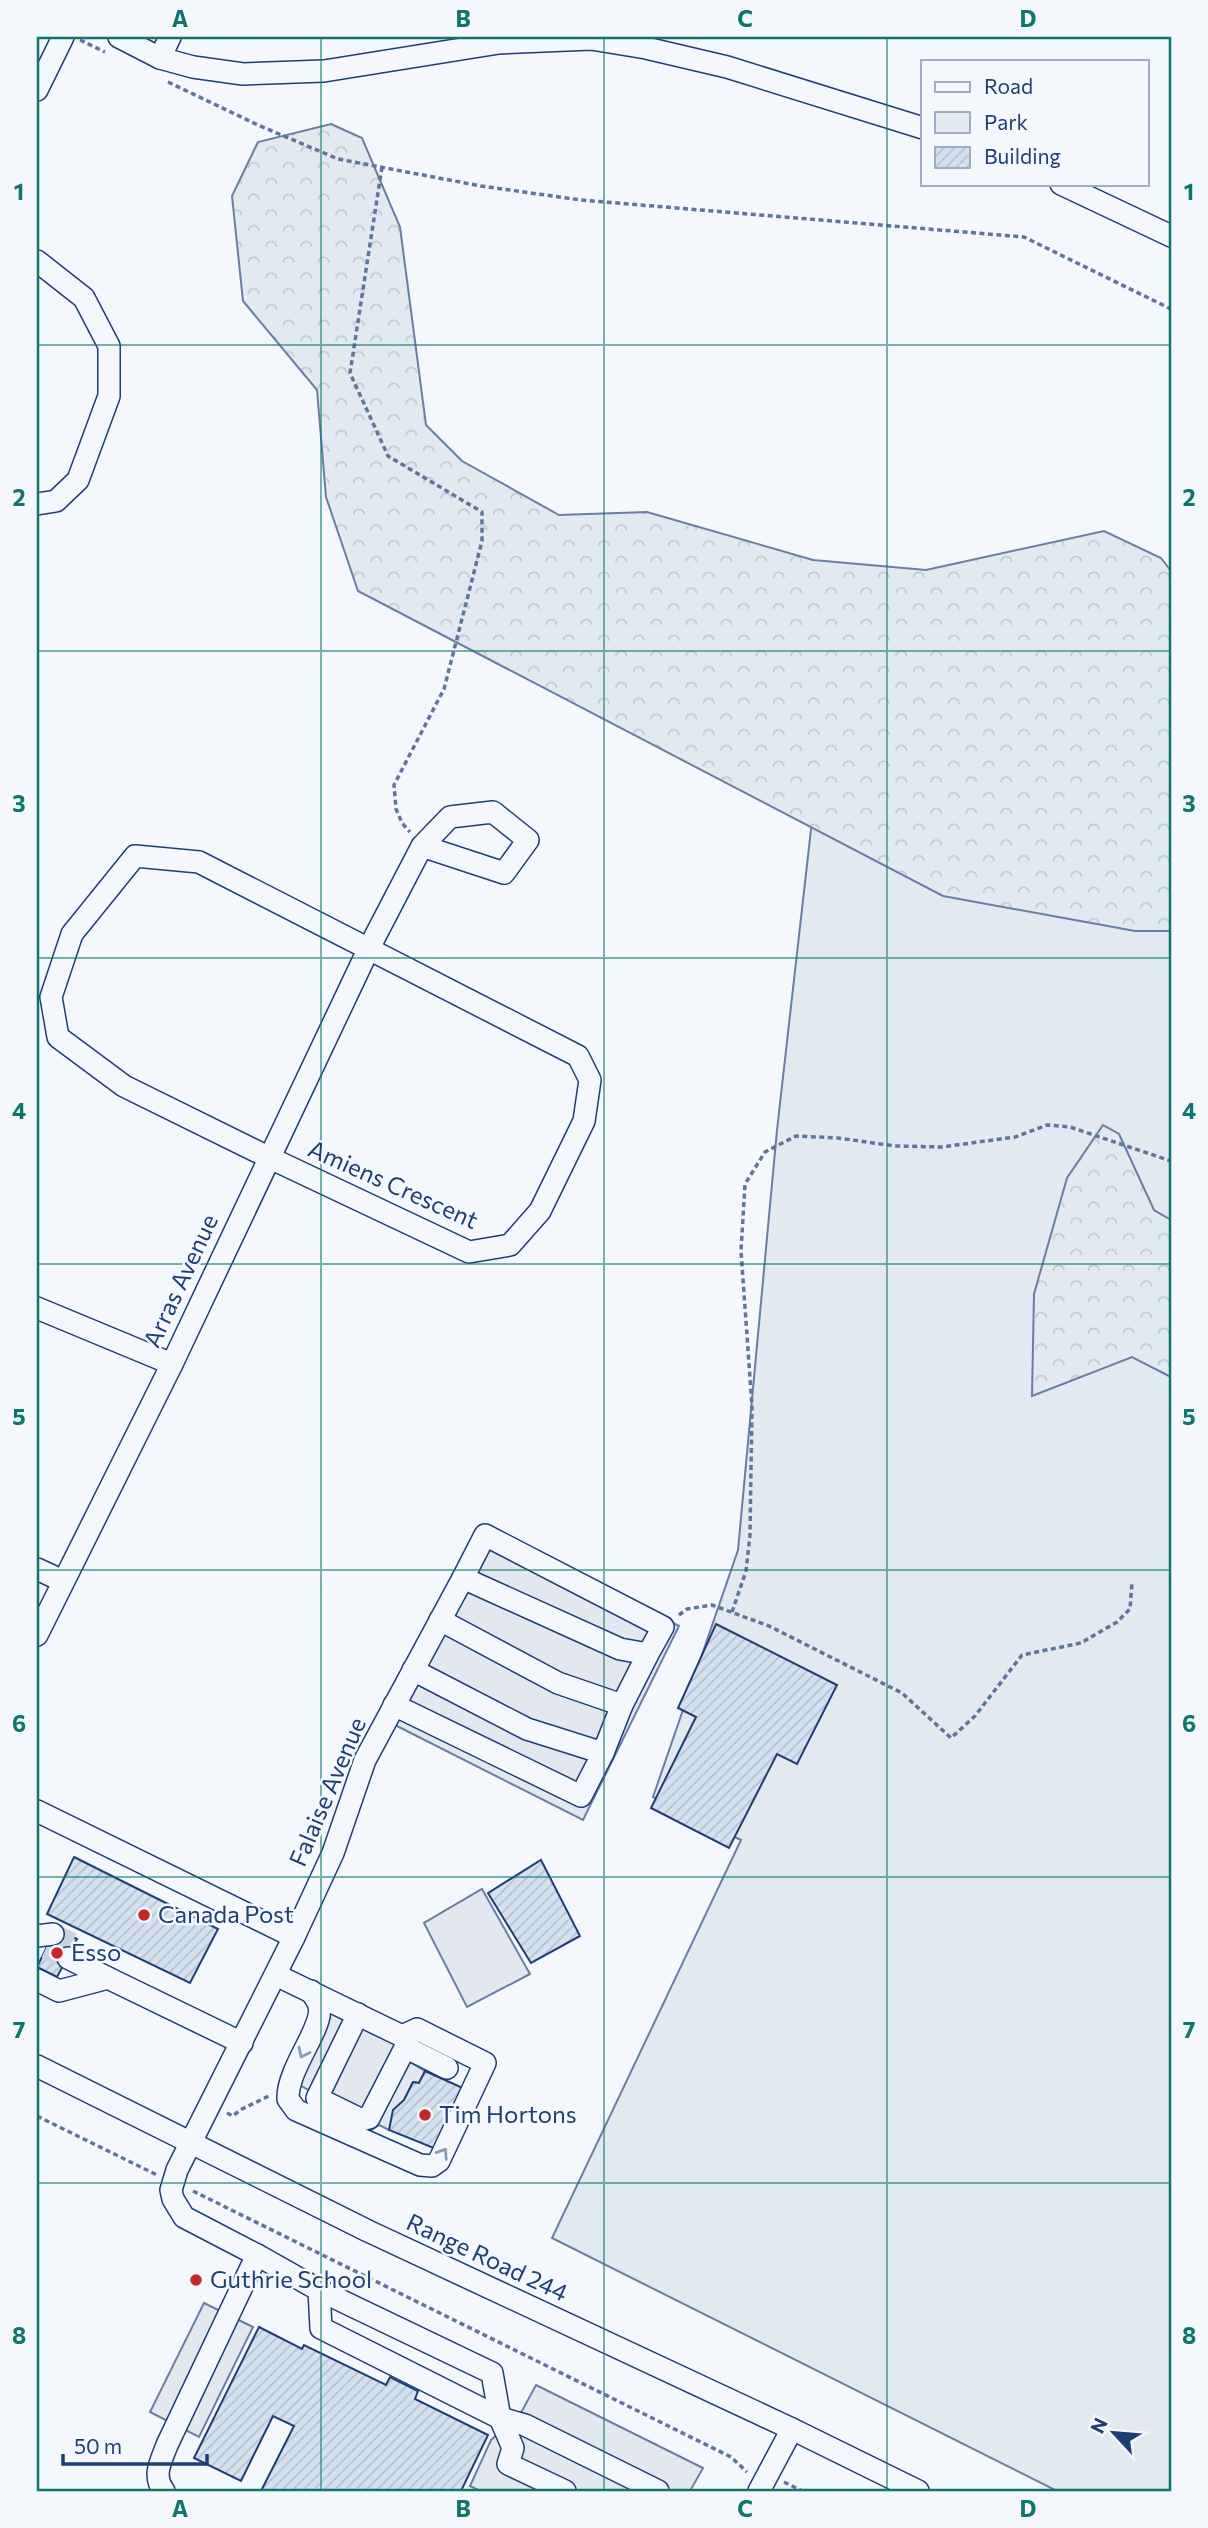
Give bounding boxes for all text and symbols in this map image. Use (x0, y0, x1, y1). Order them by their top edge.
text: A (172, 4, 189, 32)
text: B (455, 4, 471, 32)
text: C (737, 4, 753, 32)
text: D (1020, 4, 1037, 32)
legend (921, 60, 1148, 186)
text: Road (984, 73, 1033, 98)
text: Park (984, 109, 1028, 134)
text: Building (984, 143, 1061, 168)
text: 1 (14, 177, 24, 205)
text: 1 (1184, 177, 1194, 205)
text: 2 (12, 483, 26, 511)
text: 2 (1182, 483, 1196, 511)
text: 3 (12, 789, 26, 817)
text: 3 (1182, 789, 1196, 817)
text: 4 (12, 1096, 26, 1124)
text: 4 (1182, 1096, 1196, 1124)
street label: Amiens Crescent (304, 1133, 483, 1234)
street label: Arras Avenue (136, 1209, 223, 1352)
text: 5 (12, 1402, 26, 1430)
text: 5 (1182, 1402, 1196, 1430)
text: 6 (12, 1709, 26, 1737)
text: 6 (1182, 1709, 1196, 1737)
street label: Falaise Avenue (282, 1713, 371, 1870)
place label: Canada Post (158, 1899, 294, 1928)
marker: Canada Post (136, 1907, 152, 1923)
place label: Esso (71, 1937, 121, 1966)
marker: Esso (49, 1945, 65, 1961)
text: 7 (13, 2015, 25, 2043)
text: 7 (1183, 2015, 1195, 2043)
one-way arrow (297, 2046, 311, 2058)
place label: Tim Hortons (439, 2099, 577, 2128)
marker: Tim Hortons (417, 2107, 433, 2123)
one-way arrow (434, 2148, 447, 2161)
street label: Range Road 244 (402, 2207, 573, 2307)
place label: Guthrie School (210, 2264, 372, 2293)
marker: Guthrie School (188, 2272, 204, 2288)
text: 8 (12, 2321, 26, 2349)
text: 8 (1182, 2321, 1196, 2349)
north arrow (1078, 2398, 1148, 2468)
text: N (1085, 2414, 1112, 2437)
scale bar (63, 2423, 206, 2467)
text: 50 m (74, 2433, 122, 2458)
text: A (172, 2494, 189, 2522)
text: B (455, 2494, 471, 2522)
text: C (737, 2494, 753, 2522)
text: D (1020, 2494, 1037, 2522)

